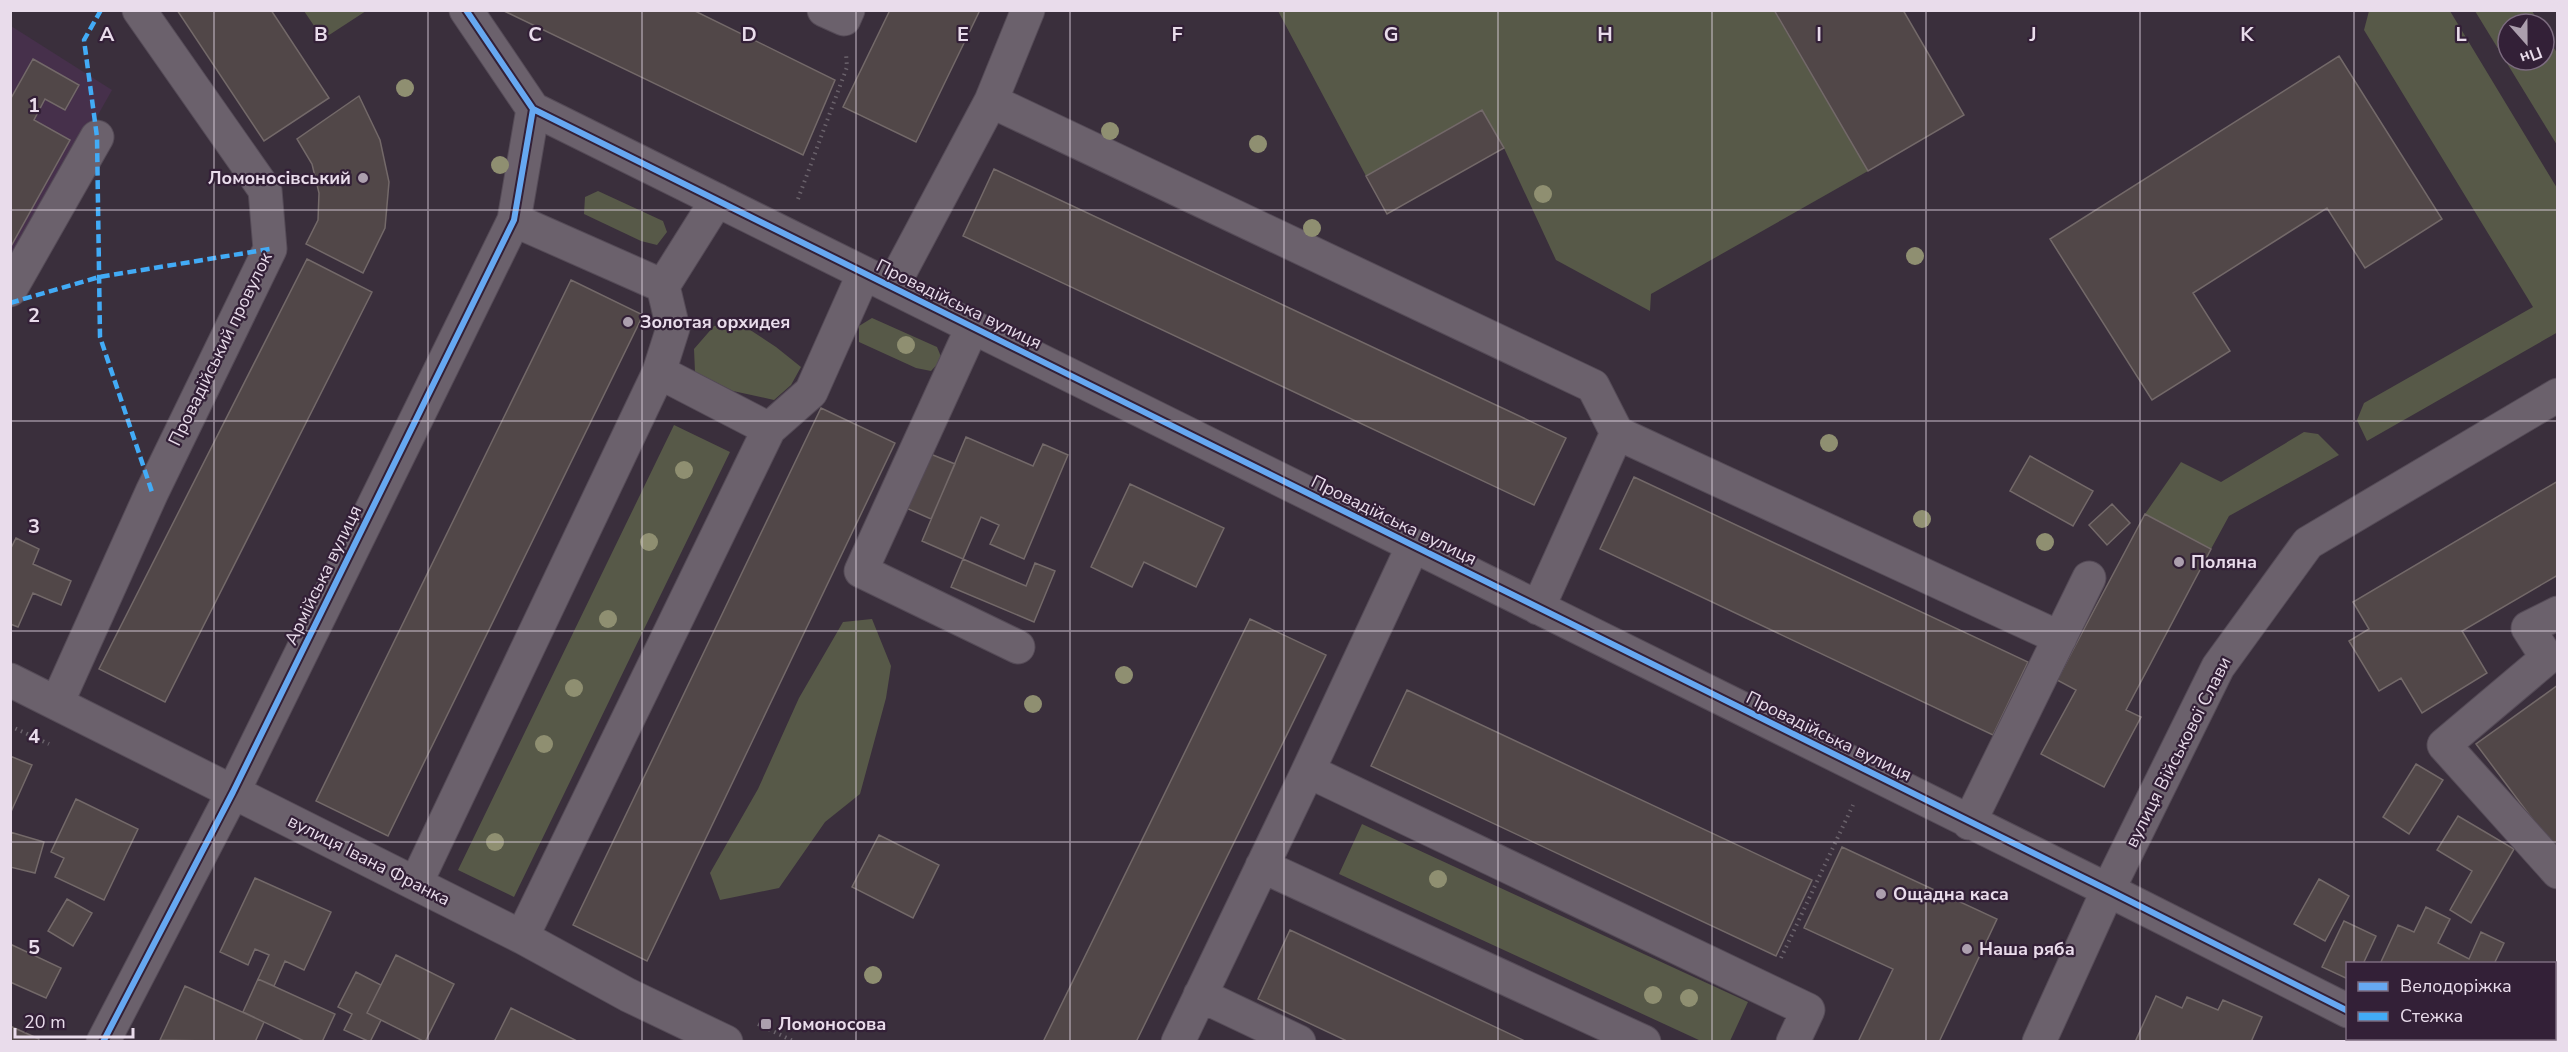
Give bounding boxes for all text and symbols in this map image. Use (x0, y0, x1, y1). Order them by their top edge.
north arrow (2496, 12, 2556, 72)
text: A (100, 21, 115, 48)
text: B (314, 21, 328, 48)
text: C (528, 21, 542, 48)
text: D (741, 21, 757, 48)
text: E (957, 21, 969, 48)
text: F (1171, 21, 1183, 48)
text: G (1384, 21, 1398, 48)
text: H (1597, 21, 1613, 48)
text: I (1816, 21, 1822, 48)
text: J (2028, 21, 2037, 48)
text: K (2240, 21, 2254, 48)
text: L (2455, 21, 2467, 48)
text: Пн (2517, 41, 2545, 69)
text: 1 (28, 92, 40, 119)
place label: Ломоносівський (208, 166, 351, 190)
marker: Ломоносівський (356, 171, 370, 185)
street label: Провадійський провулок (163, 248, 278, 450)
street label: Провадійська вулиця (872, 253, 1046, 355)
text: 2 (28, 302, 40, 329)
place label: Золотая орхидея (640, 310, 790, 334)
marker: Золотая орхидея (621, 315, 635, 329)
street label: Провадійська вулиця (1307, 469, 1481, 571)
street label: Армійська вулиця (279, 501, 367, 649)
text: 3 (28, 513, 40, 540)
place label: Поляна (2191, 550, 2257, 574)
marker: Поляна (2172, 555, 2186, 569)
street label: вулиця Військової Слави (2119, 653, 2237, 851)
street label: Провадійська вулиця (1742, 685, 1916, 787)
text: 4 (28, 723, 40, 750)
street label: вулиця Івана Франка (284, 809, 454, 911)
place label: Ощадна каса (1893, 882, 2009, 906)
marker: Ощадна каса (1874, 887, 1888, 901)
text: 5 (28, 934, 40, 961)
place label: Наша ряба (1979, 937, 2075, 961)
marker: Наша ряба (1960, 942, 1974, 956)
legend (2346, 962, 2556, 1040)
text: Велодоріжка (2400, 974, 2512, 998)
scale bar (15, 1001, 134, 1039)
text: Стежка (2400, 1004, 2463, 1028)
text: 20 m (24, 1010, 66, 1034)
place label: Ломоносова (778, 1012, 886, 1036)
marker: Ломоносова (759, 1017, 773, 1031)

